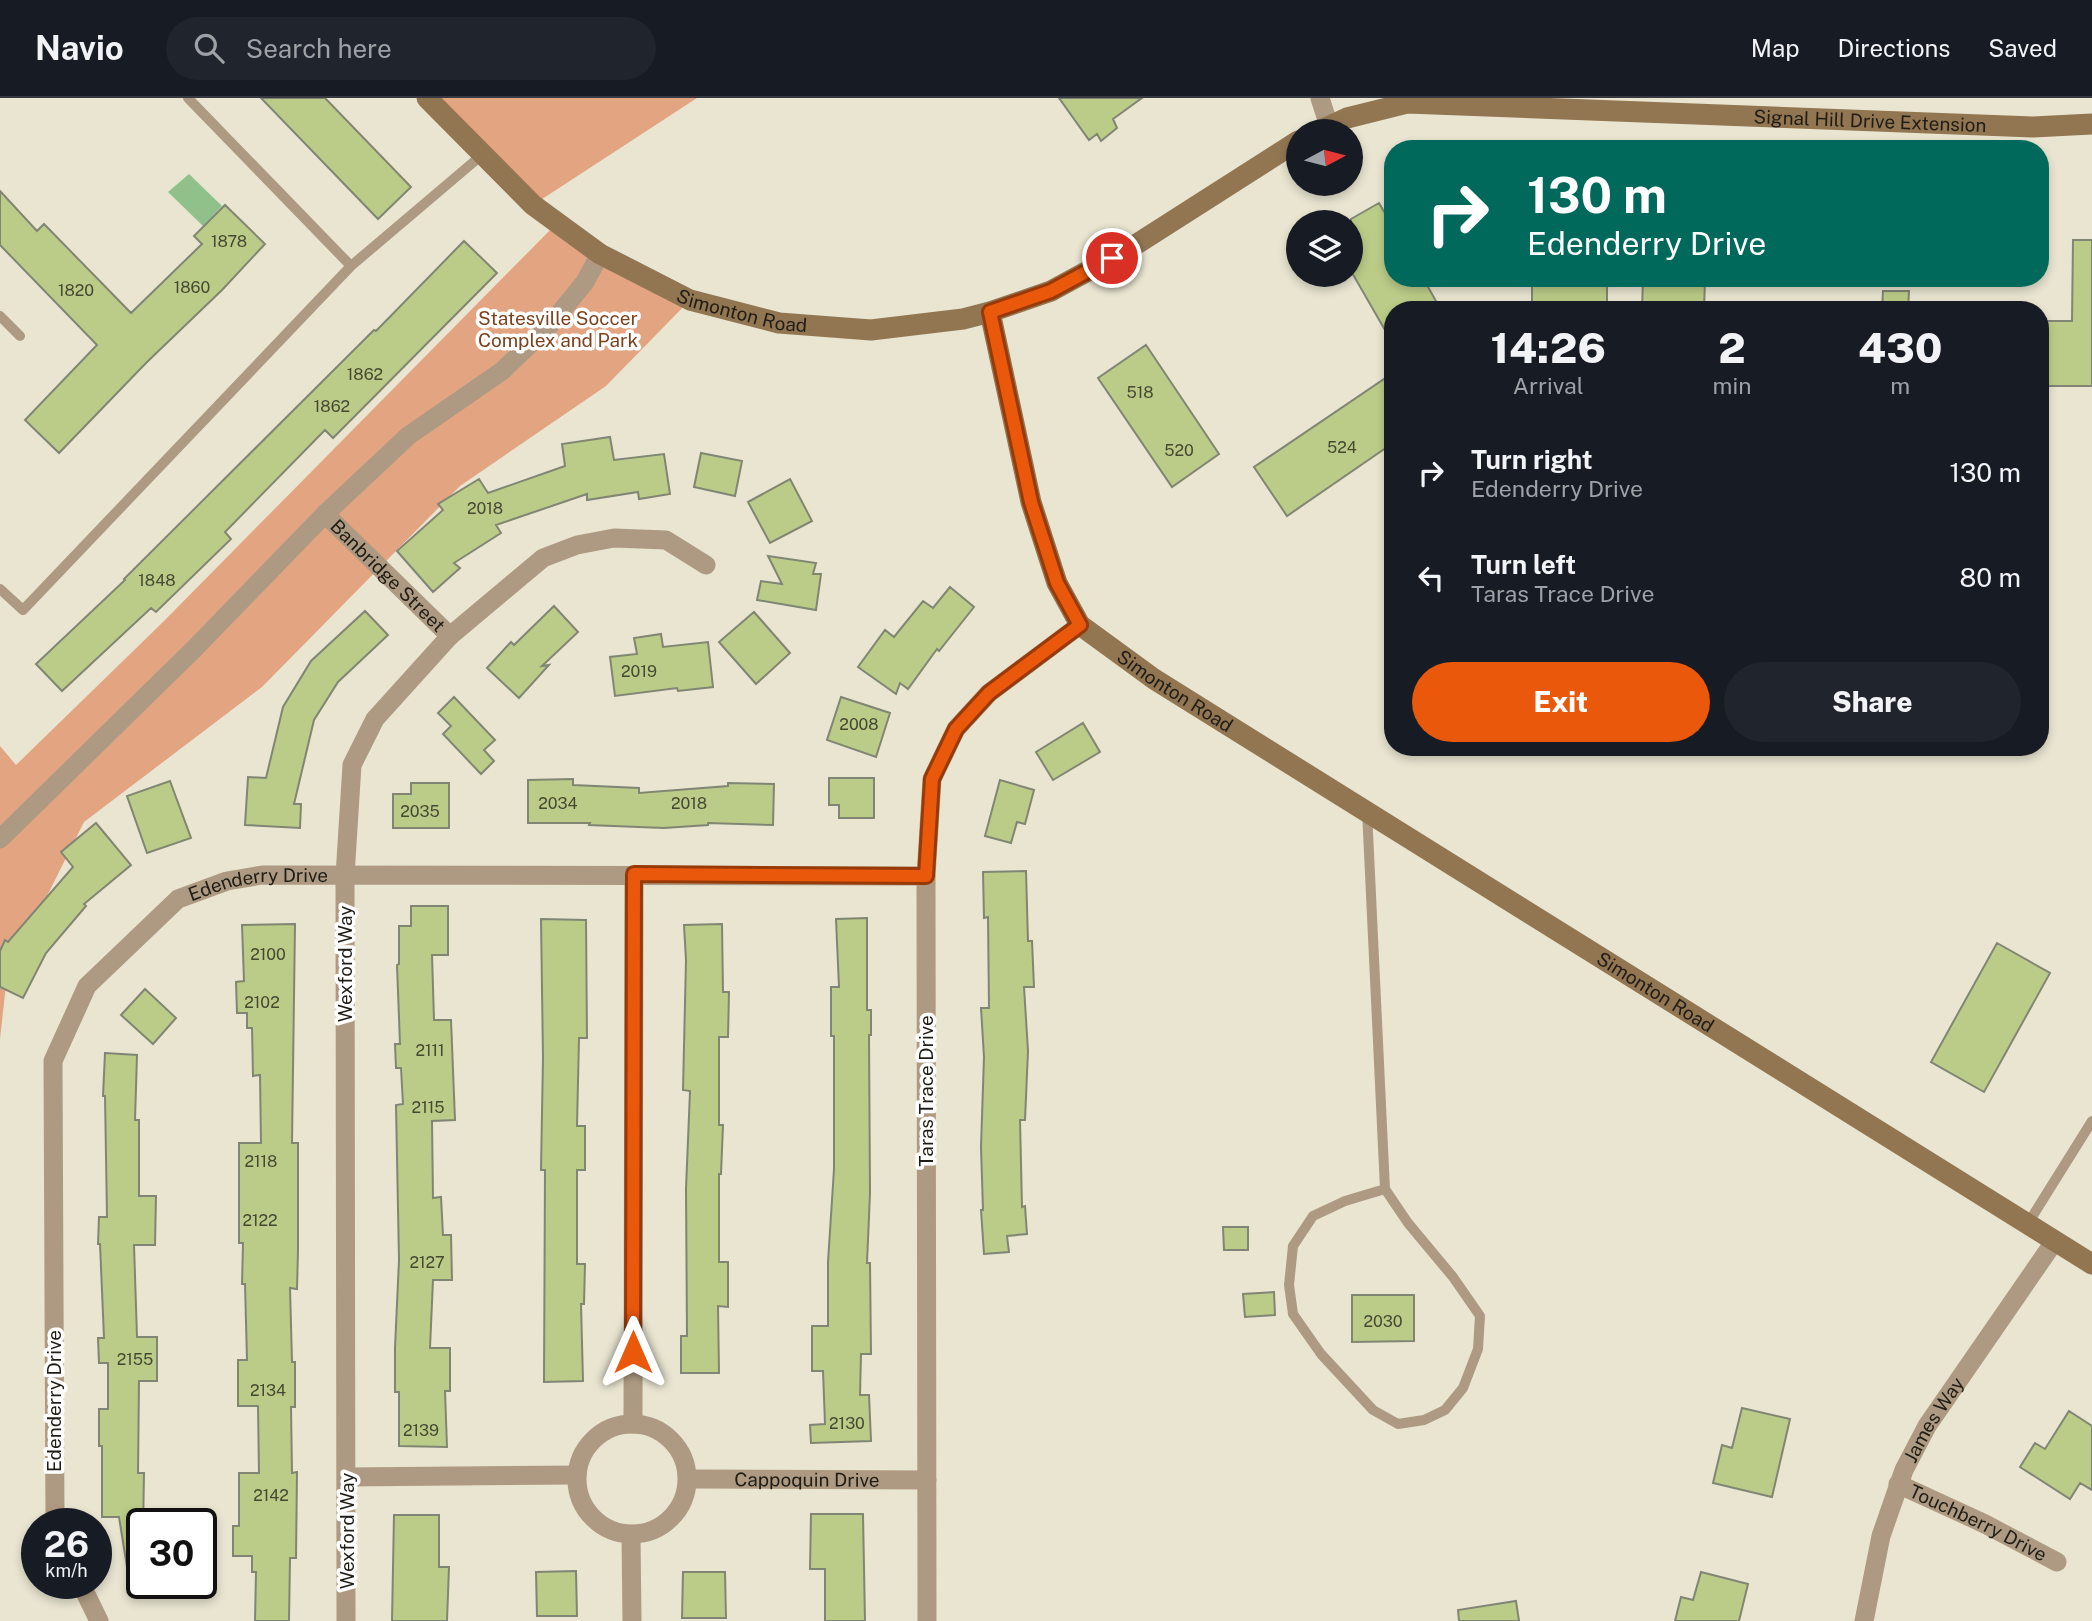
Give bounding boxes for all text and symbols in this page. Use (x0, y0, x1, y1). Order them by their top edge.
search box (166, 17, 656, 80)
text: Navio (35, 29, 124, 67)
icon: search (190, 29, 228, 67)
text: Search here (246, 33, 392, 64)
text: Map (1751, 34, 1800, 62)
text: Directions (1838, 34, 1950, 62)
text: Saved (1988, 34, 2057, 62)
street label: Signal Hill Drive Extension (1753, 105, 1987, 136)
north arrow (1286, 119, 1363, 196)
map controls (1286, 119, 1363, 287)
text: 130 m (1527, 166, 1667, 224)
icon: right (1412, 168, 1503, 259)
button: layers (1286, 210, 1363, 287)
text: Edenderry Drive (1527, 225, 1766, 262)
pin (1082, 228, 1142, 288)
house number: 1878 (211, 232, 247, 251)
icon: arrive (1093, 239, 1131, 277)
house number: 1860 (174, 278, 210, 297)
house number: 1820 (58, 281, 94, 300)
street label: Simonton Road (673, 284, 808, 336)
park label: Statesville Soccer Complex and Park (478, 307, 638, 351)
text: 14:26 (1491, 323, 1606, 372)
text: 2 (1718, 323, 1746, 372)
text: 430 (1858, 323, 1942, 372)
house number: 1862 (347, 365, 383, 384)
text: Arrival (1513, 372, 1584, 399)
text: min (1713, 372, 1752, 399)
text: m (1890, 372, 1910, 399)
house number: 518 (1126, 383, 1154, 402)
house number: 1862 (314, 397, 350, 416)
house number: 524 (1327, 438, 1357, 457)
house number: 520 (1164, 441, 1194, 460)
text: Turn right (1471, 444, 1593, 475)
icon: right (1412, 454, 1450, 492)
text: 130 m (1949, 457, 2021, 488)
text: Edenderry Drive (1471, 475, 1643, 502)
house number: 2018 (467, 499, 503, 518)
street label: Banbridge Street (326, 515, 450, 636)
text: Turn left (1471, 549, 1576, 580)
icon: left (1412, 559, 1450, 597)
text: 80 m (1960, 562, 2021, 593)
house number: 1848 (138, 571, 176, 590)
text: Taras Trace Drive (1471, 580, 1654, 607)
street label: Simonton Road (1113, 645, 1237, 736)
house number: 2019 (621, 662, 657, 681)
button: Exit (1412, 662, 1710, 742)
button: Share (1724, 662, 2021, 742)
house number: 2008 (839, 715, 879, 734)
house number: 2034 (538, 794, 578, 813)
house number: 2018 (671, 794, 707, 813)
house number: 2035 (400, 802, 440, 821)
street label: Edenderry Drive (185, 864, 328, 905)
street label: Wexford Way (334, 906, 356, 1022)
house number: 2100 (250, 945, 286, 964)
street label: Simonton Road (1593, 947, 1718, 1037)
house number: 2102 (244, 993, 280, 1012)
street label: Taras Trace Drive (915, 1015, 937, 1167)
house number: 2111 (415, 1041, 445, 1060)
house number: 2115 (412, 1098, 444, 1117)
house number: 2118 (245, 1152, 277, 1171)
house number: 2122 (242, 1211, 278, 1230)
house number: 2127 (409, 1253, 445, 1272)
house number: 2030 (1364, 1312, 1403, 1331)
position arrow (596, 1315, 670, 1389)
street label: Edenderry Drive (43, 1330, 65, 1472)
house number: 2155 (117, 1350, 153, 1369)
street label: James Way (1899, 1373, 1968, 1466)
house number: 2134 (250, 1381, 286, 1400)
house number: 2130 (829, 1414, 865, 1433)
house number: 2139 (403, 1421, 439, 1440)
street label: Cappoquin Drive (734, 1468, 880, 1491)
street label: Wexford Way (336, 1473, 358, 1589)
street label: Touchberry Drive (1906, 1480, 2051, 1566)
house number: 2142 (253, 1486, 289, 1505)
speed limit sign: 30 (126, 1508, 217, 1599)
text: 26 (44, 1524, 89, 1565)
text: km/h (45, 1560, 88, 1581)

